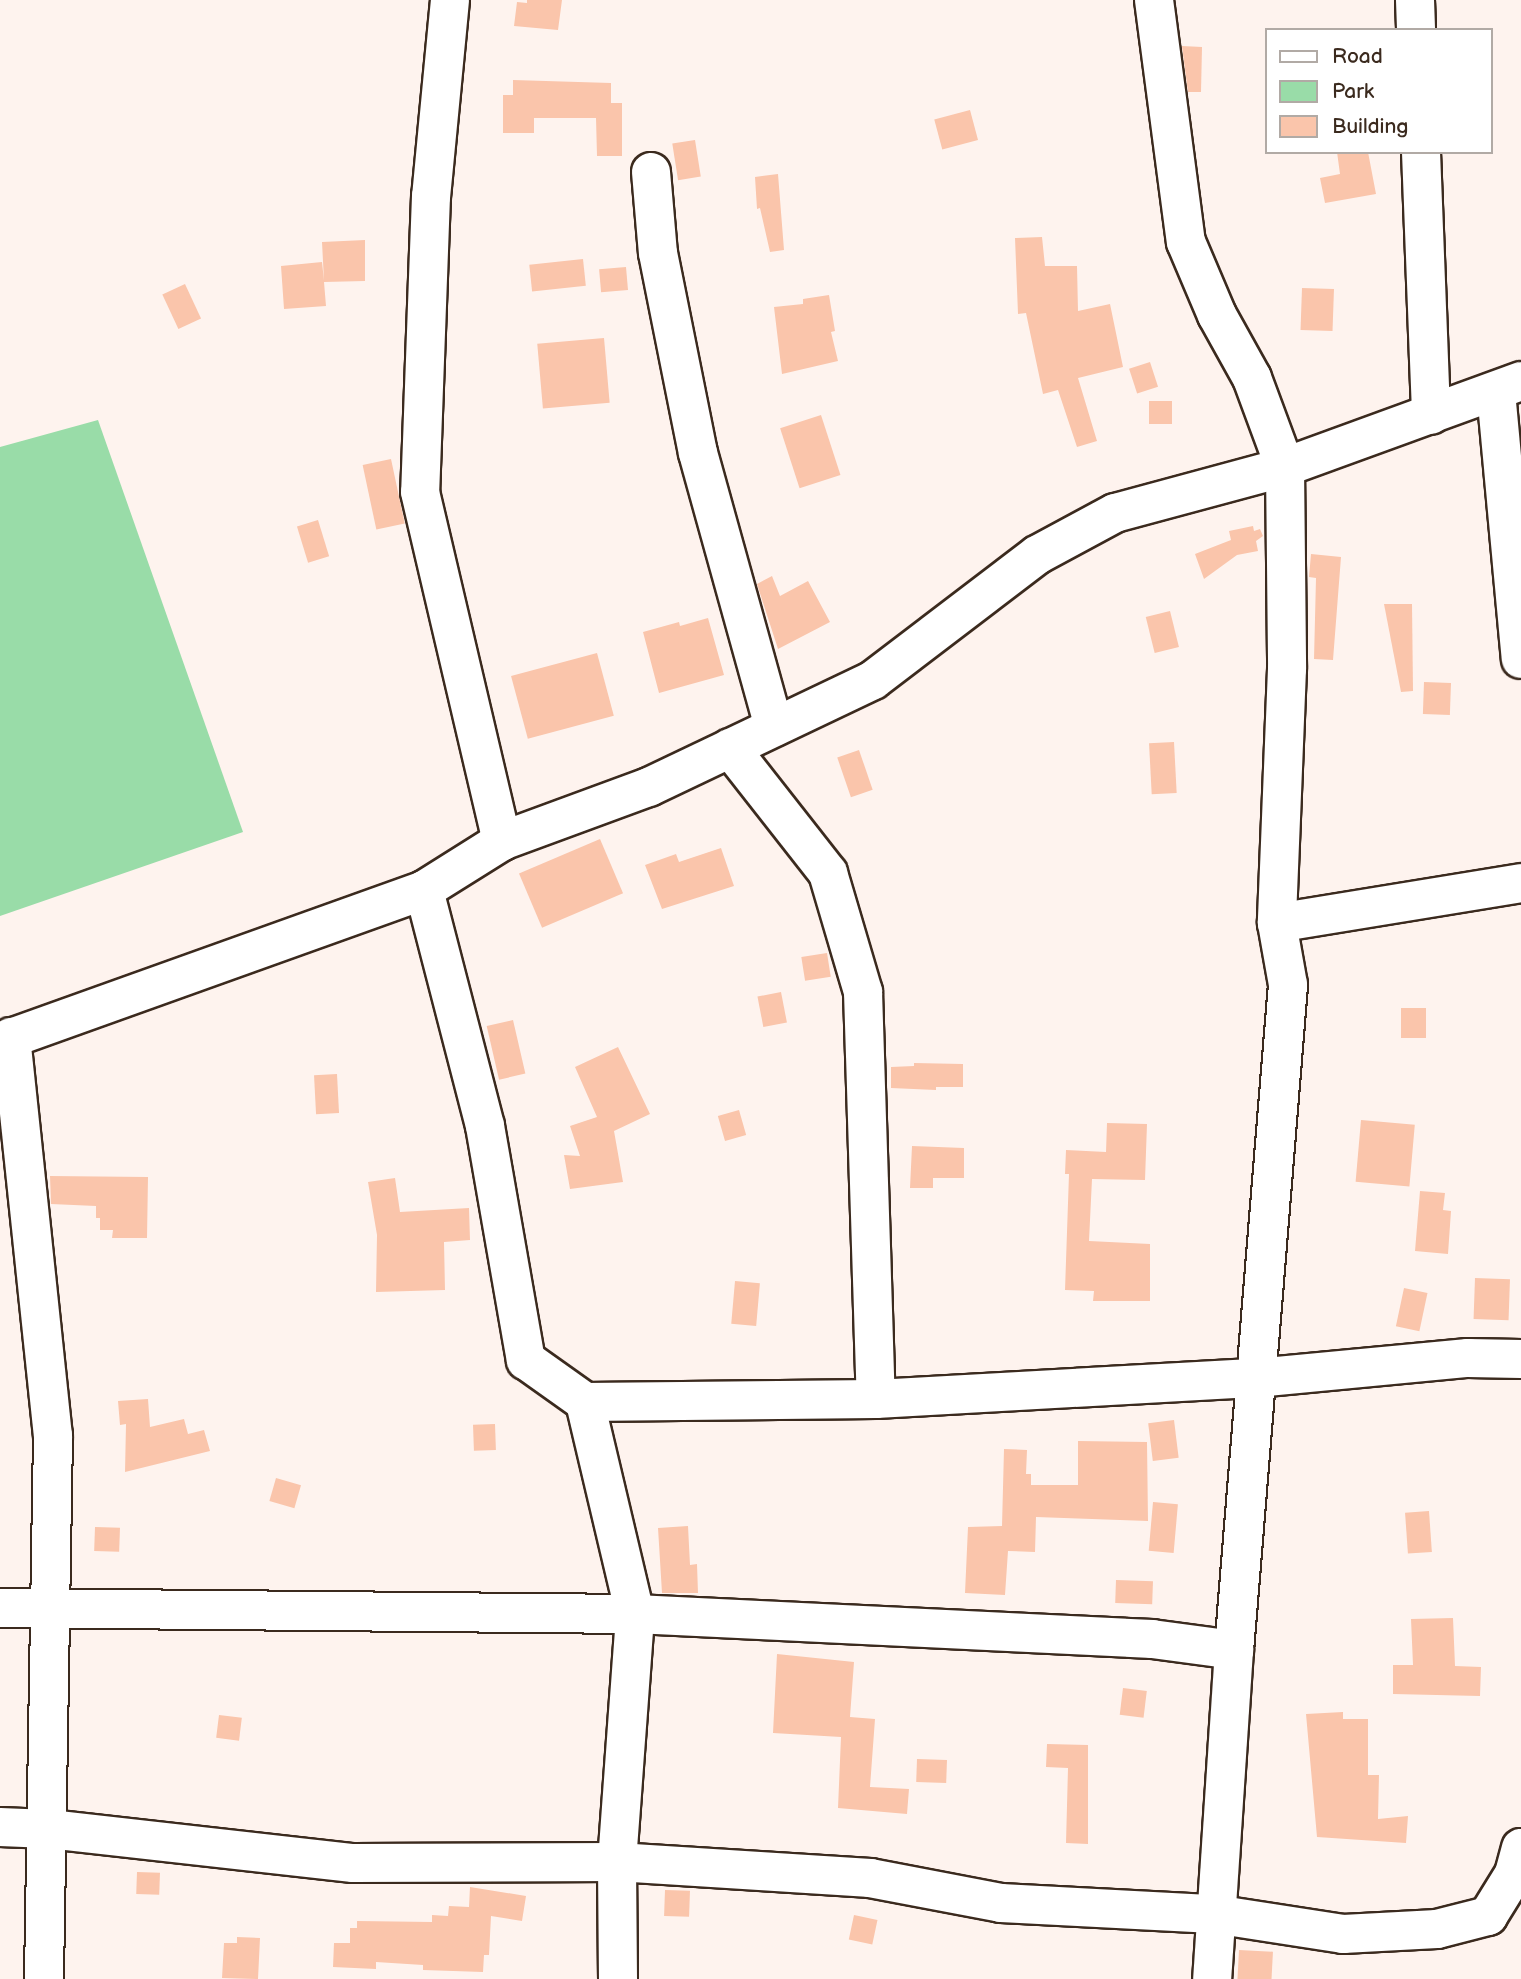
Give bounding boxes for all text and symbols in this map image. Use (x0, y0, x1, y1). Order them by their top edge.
legend (1266, 28, 1493, 154)
text: Road (1332, 44, 1383, 69)
text: Park (1332, 79, 1374, 104)
text: Building (1332, 114, 1408, 139)

